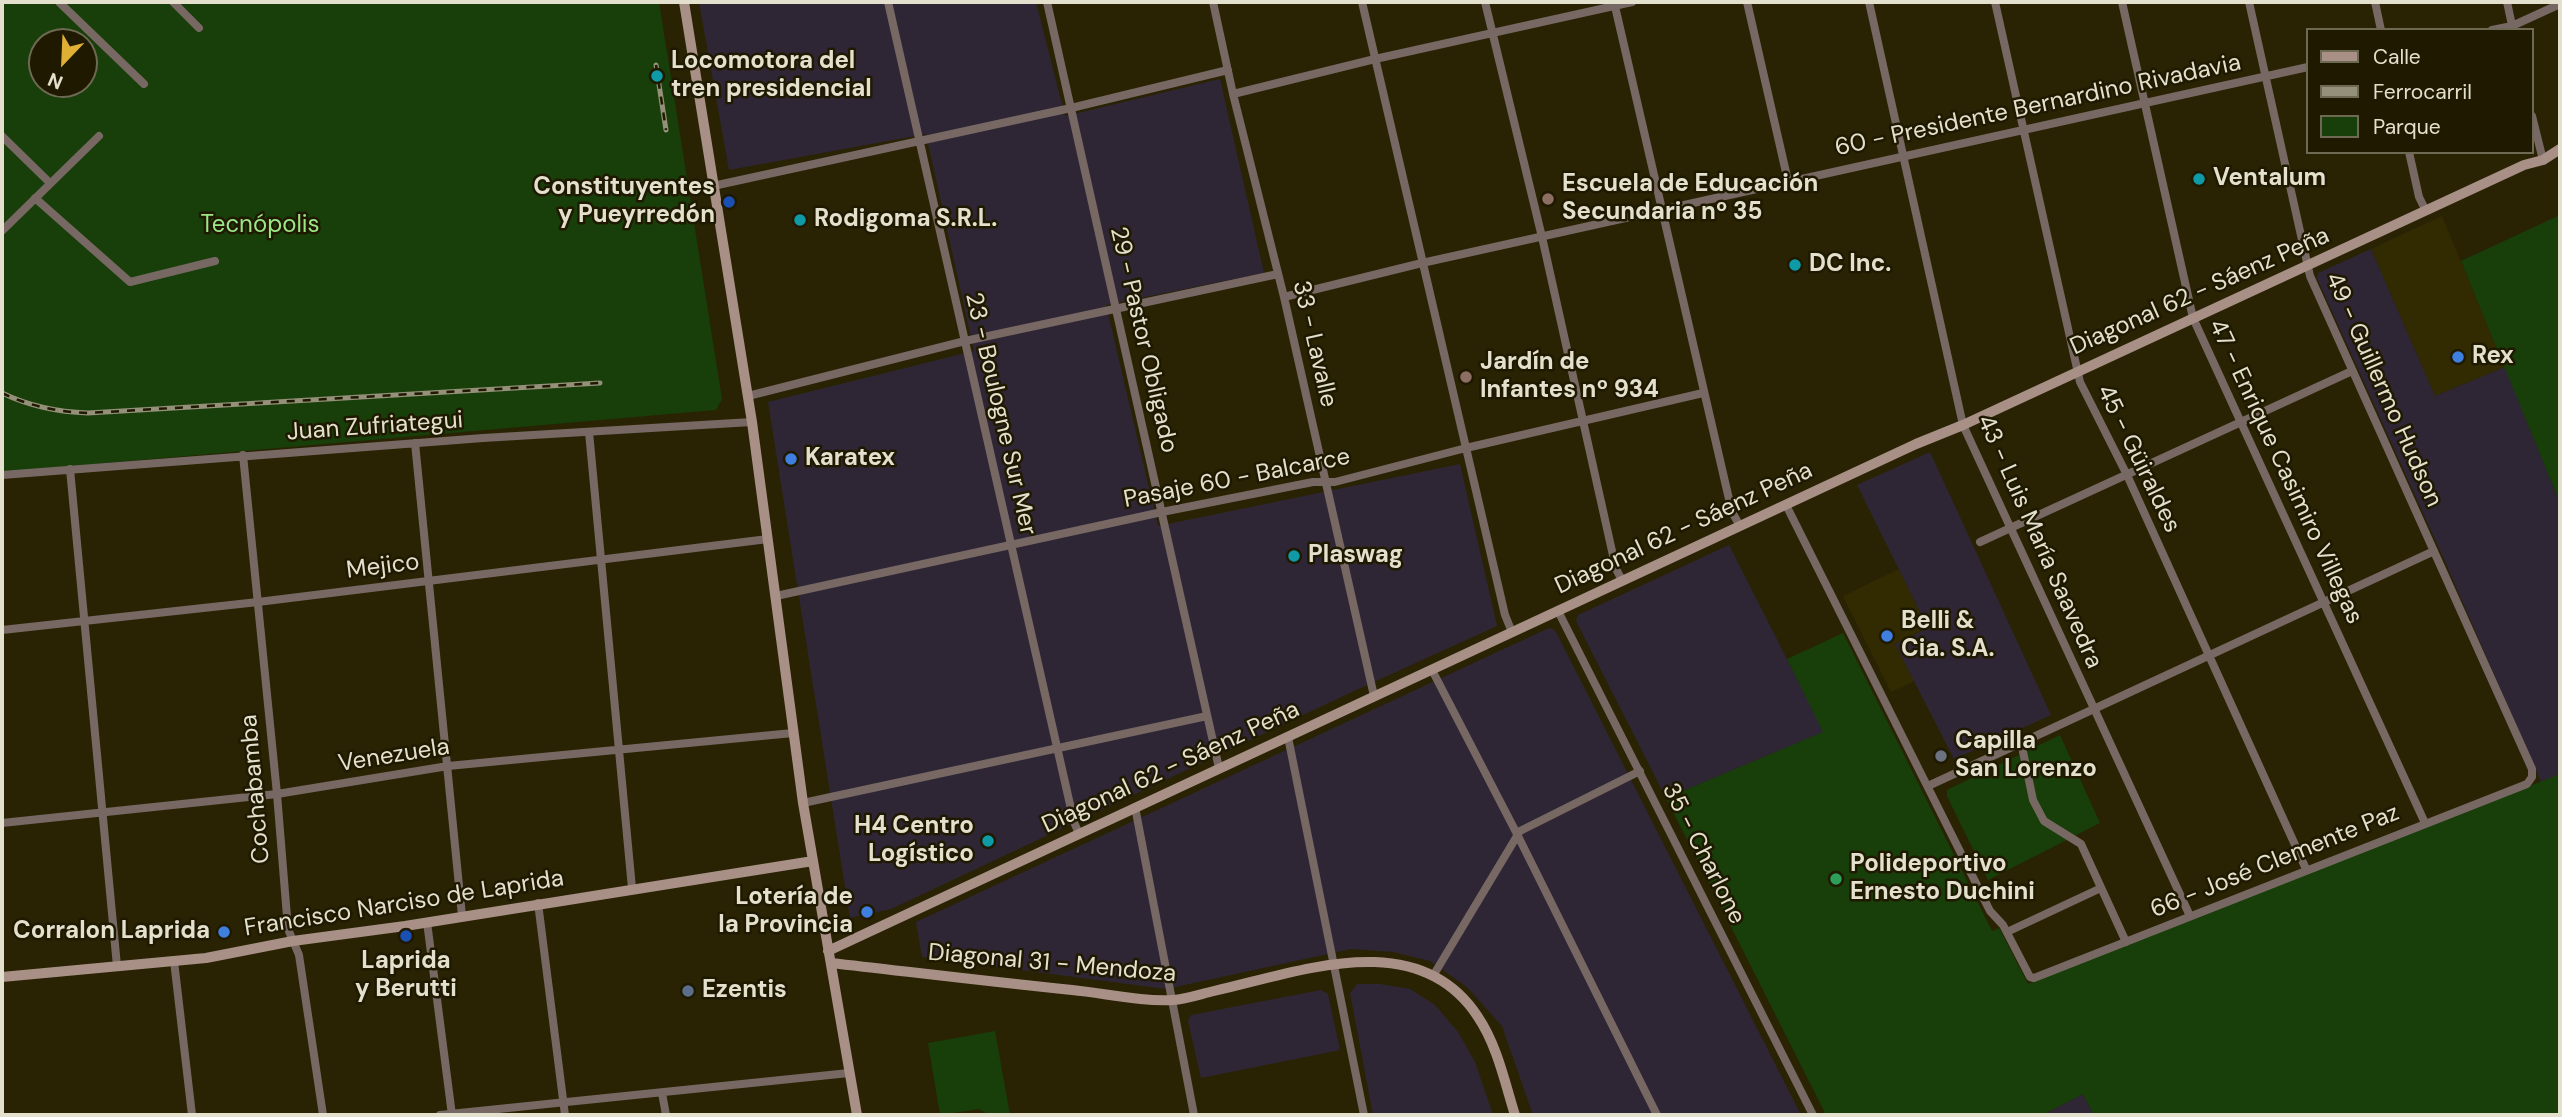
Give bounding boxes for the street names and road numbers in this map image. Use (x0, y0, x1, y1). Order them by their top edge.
street label: 60 - Presidente Bernardino Rivadavia (1832, 49, 2244, 163)
street label: Diagonal 62 - Sáenz Peña (2066, 222, 2334, 362)
street label: 29 - Pastor Obligado (1103, 224, 1183, 456)
street label: 49 - Guillermo Hudson (2318, 268, 2448, 512)
street label: 33 - Lavalle (1285, 278, 1343, 410)
street label: 23 - Boulogne Sur Mer (958, 290, 1042, 538)
street label: 47 - Enrique Casimiro Villegas (2202, 315, 2368, 629)
street label: 45 - Güiraldes (2090, 380, 2186, 538)
street label: Juan Zufriategui (286, 406, 464, 448)
street label: 43 - Luis María Saavedra (1970, 411, 2108, 673)
street label: Pasaje 60 - Balcarce (1121, 443, 1353, 515)
street label: Diagonal 62 - Sáenz Peña (1551, 457, 1817, 601)
street label: Mejico (345, 548, 421, 586)
street label: Diagonal 62 - Sáenz Peña (1038, 696, 1304, 840)
street label: Cochabamba (235, 713, 277, 865)
street label: Venezuela (336, 733, 452, 779)
street label: 35 - Charlone (1655, 779, 1751, 929)
street label: 66 - José Clemente Paz (2146, 799, 2404, 925)
street label: Francisco Narciso de Laprida (242, 864, 566, 944)
street label: Diagonal 31 - Mendoza (927, 939, 1177, 989)

